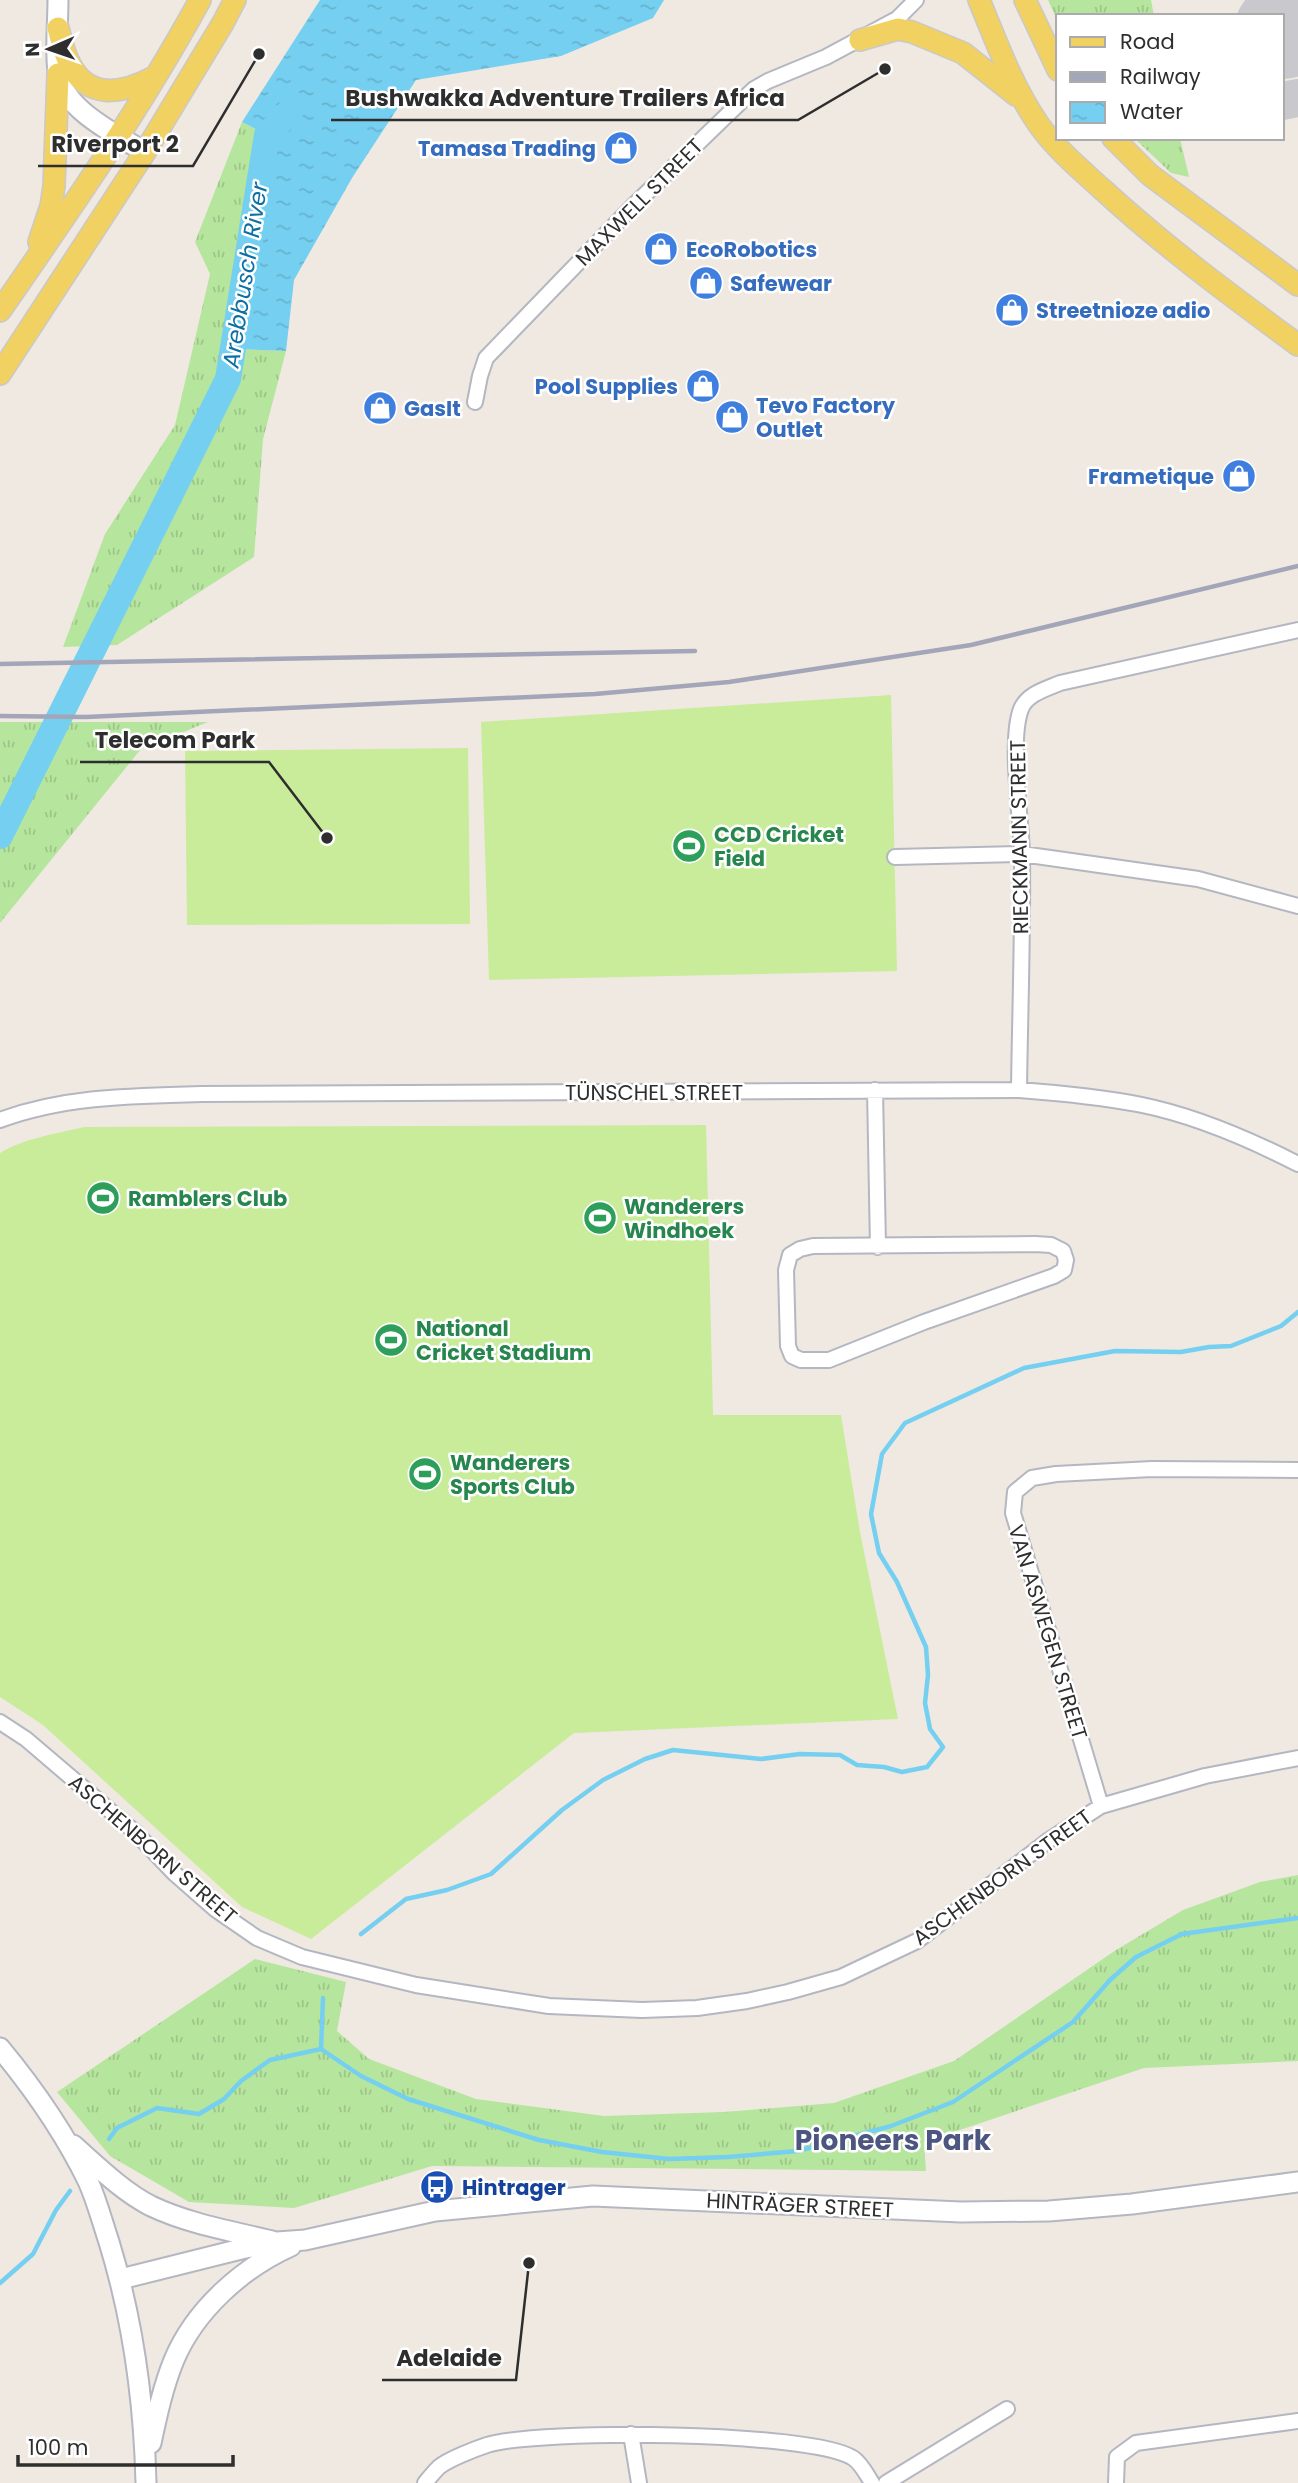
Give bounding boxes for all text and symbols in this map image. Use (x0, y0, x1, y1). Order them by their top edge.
north arrow (14, 14, 84, 84)
legend (1056, 14, 1284, 140)
text: Road (1120, 27, 1175, 56)
text: N (19, 42, 46, 57)
text: Railway (1120, 62, 1201, 91)
callout: Bushwakka Adventure Trailers Africa (331, 76, 798, 120)
text: Bushwakka Adventure Trailers Africa (345, 82, 785, 114)
text: Water (1120, 97, 1183, 126)
callout: Riverport 2 (38, 122, 193, 166)
text: Riverport 2 (51, 128, 179, 160)
shop icon: Tamasa Trading (602, 129, 640, 167)
street label: MAXWELL STREET (569, 132, 709, 272)
place label: Tamasa Trading (418, 134, 596, 163)
water label: Arebbusch River (214, 179, 276, 371)
shop icon: EcoRobotics (642, 230, 680, 268)
place label: EcoRobotics (686, 235, 817, 264)
shop icon: Safewear (687, 264, 725, 302)
place label: Safewear (730, 269, 832, 298)
shop icon: Streetnioze adio (993, 291, 1031, 329)
place label: Streetnioze adio (1036, 296, 1210, 325)
shop icon: Pool Supplies (684, 367, 722, 405)
place label: Pool Supplies (535, 372, 678, 401)
shop icon: GasIt (361, 389, 399, 427)
place label: Tevo Factory Outlet (756, 391, 896, 444)
place label: GasIt (404, 394, 461, 423)
shop icon: Tevo Factory Outlet (713, 398, 751, 436)
shop icon: Frametique (1220, 457, 1258, 495)
place label: Frametique (1088, 462, 1214, 491)
callout: Telecom Park (80, 718, 269, 762)
text: Telecom Park (95, 724, 256, 756)
street label: RIECKMANN STREET (1003, 740, 1035, 934)
place label: CCD Cricket Field (714, 820, 844, 873)
sports icon: CCD Cricket Field (670, 827, 708, 865)
street label: TÜNSCHEL STREET (565, 1078, 743, 1107)
sports icon: Ramblers Club (84, 1179, 122, 1217)
place label: Ramblers Club (128, 1184, 287, 1213)
place label: Wanderers Windhoek (624, 1192, 744, 1245)
sports icon: Wanderers Windhoek (581, 1199, 619, 1237)
place label: National Cricket Stadium (416, 1314, 591, 1367)
sports icon: National Cricket Stadium (372, 1321, 410, 1359)
place label: Wanderers Sports Club (450, 1448, 575, 1501)
sports icon: Wanderers Sports Club (406, 1455, 444, 1493)
street label: VAN ASWEGEN STREET (1001, 1521, 1095, 1743)
street label: ASCHENBORN STREET (62, 1768, 244, 1930)
street label: ASCHENBORN STREET (907, 1802, 1097, 1952)
district label: Pioneers Park (795, 2121, 992, 2160)
bus stop icon: Hintrager (418, 2168, 456, 2206)
place label: Hintrager (462, 2173, 566, 2202)
street label: HINTRÄGER STREET (706, 2186, 894, 2224)
callout: Adelaide (382, 2336, 516, 2380)
text: Adelaide (396, 2342, 502, 2374)
scale bar (18, 2424, 233, 2468)
text: 100 m (28, 2433, 88, 2462)

